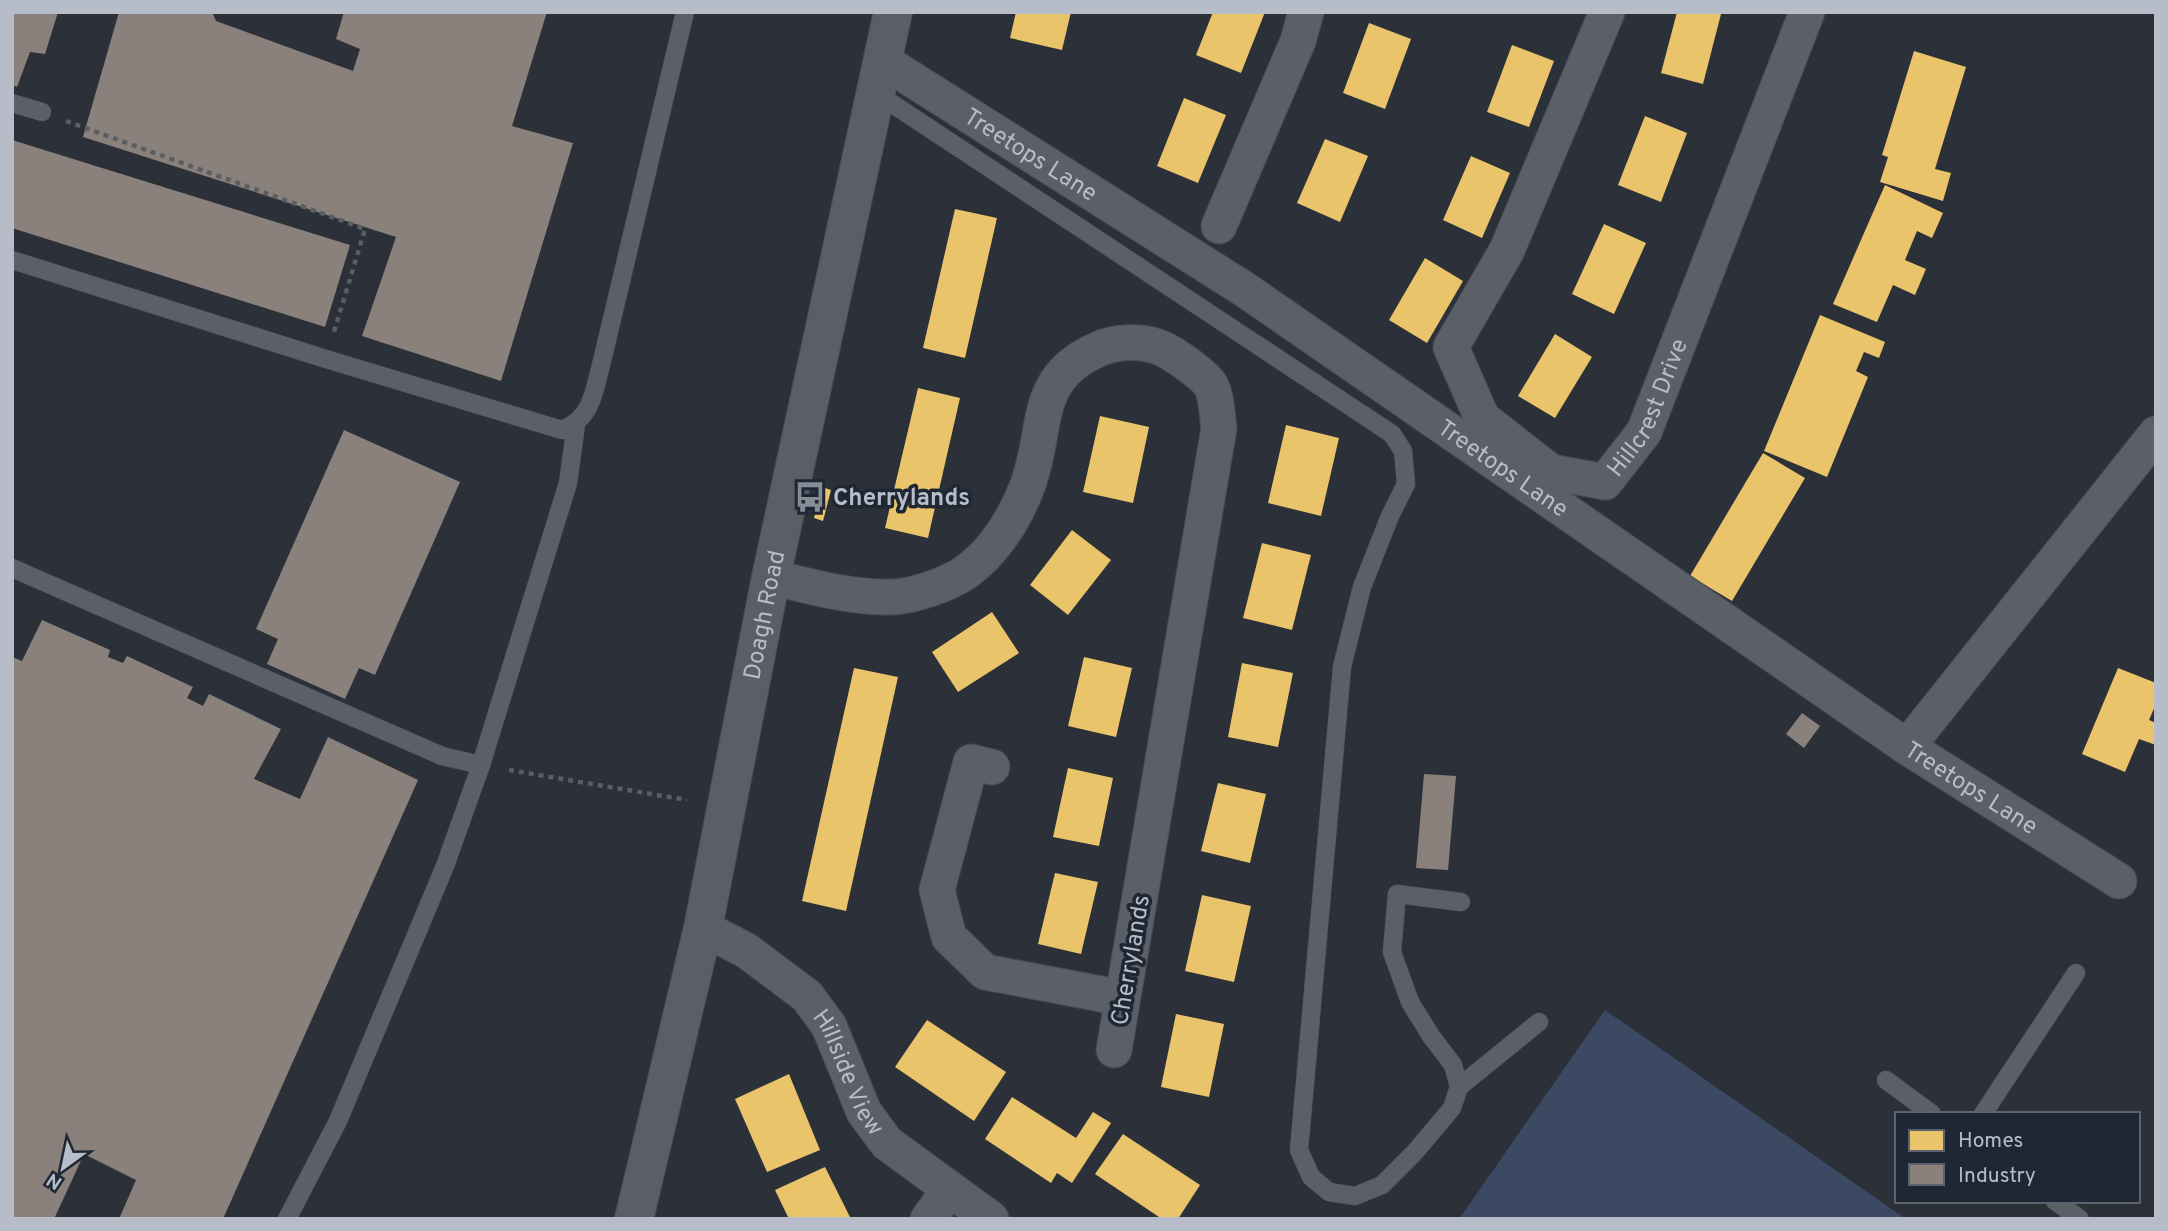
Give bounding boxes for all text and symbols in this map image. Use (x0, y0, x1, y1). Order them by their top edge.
street label: Treetops Lane (958, 103, 1102, 209)
street label: Hillcrest Drive (1602, 335, 1696, 484)
street label: Treetops Lane (1431, 414, 1573, 525)
bus stop icon: Cherrylands (793, 480, 827, 514)
place label: Cherrylands (833, 484, 970, 514)
street label: Doagh Road (738, 548, 793, 682)
street label: Treetops Lane (1898, 736, 2043, 843)
street label: Cherrylands (1106, 893, 1158, 1028)
street label: Hillside View (805, 1004, 889, 1142)
legend (1895, 1112, 2140, 1203)
text: Homes (1958, 1128, 2023, 1155)
north arrow (28, 1133, 98, 1203)
text: Industry (1958, 1163, 2036, 1190)
text: N (43, 1167, 67, 1194)

